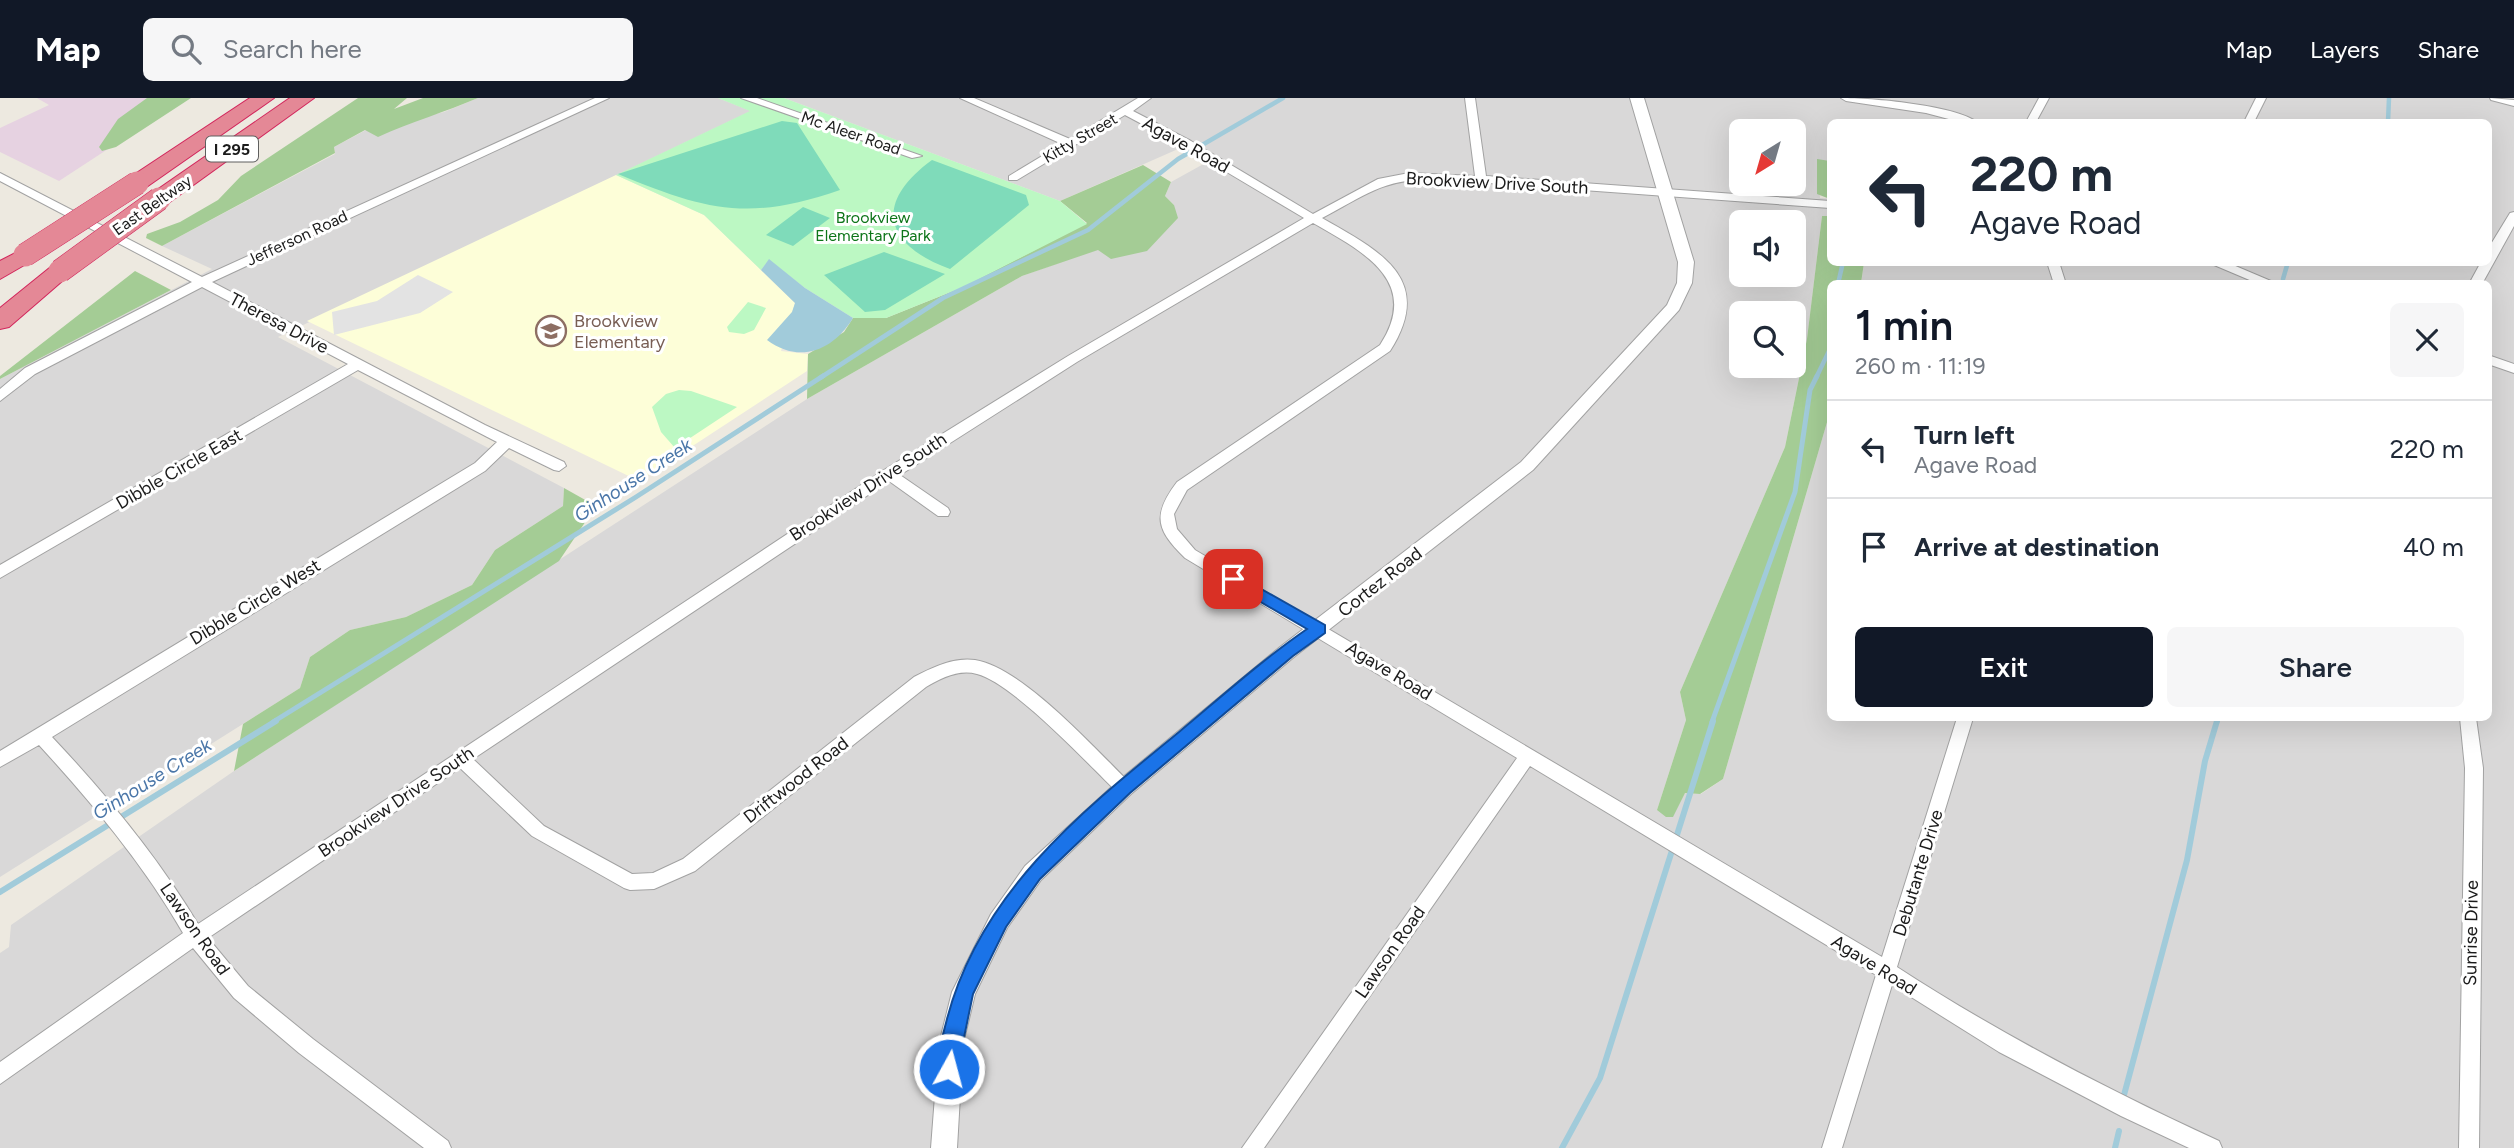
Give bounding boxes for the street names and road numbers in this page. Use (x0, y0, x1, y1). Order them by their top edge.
street label: Mc Aleer Road (799, 107, 903, 159)
street label: Kitty Street (1039, 109, 1121, 167)
street label: Agave Road (1138, 112, 1234, 178)
road number: I 295 (206, 136, 258, 162)
street label: Brookview Drive South (1405, 167, 1589, 199)
street label: East Beltway (109, 171, 196, 239)
street label: Jefferson Road (243, 206, 351, 270)
street label: Theresa Drive (226, 288, 333, 358)
street label: Dibble Circle East (112, 424, 246, 514)
street label: Brookview Drive South (785, 428, 951, 546)
street label: Cortez Road (1334, 542, 1426, 622)
street label: Dibble Circle West (186, 554, 325, 650)
street label: Agave Road (1342, 637, 1436, 705)
street label: Driftwood Road (739, 732, 853, 828)
street label: Brookview Drive South (314, 742, 478, 862)
street label: Debutante Drive (1888, 807, 1948, 939)
street label: Lawson Road (155, 879, 235, 979)
street label: Sunrise Drive (2459, 880, 2483, 986)
street label: Lawson Road (1350, 902, 1430, 1002)
street label: Agave Road (1827, 930, 1921, 1000)

